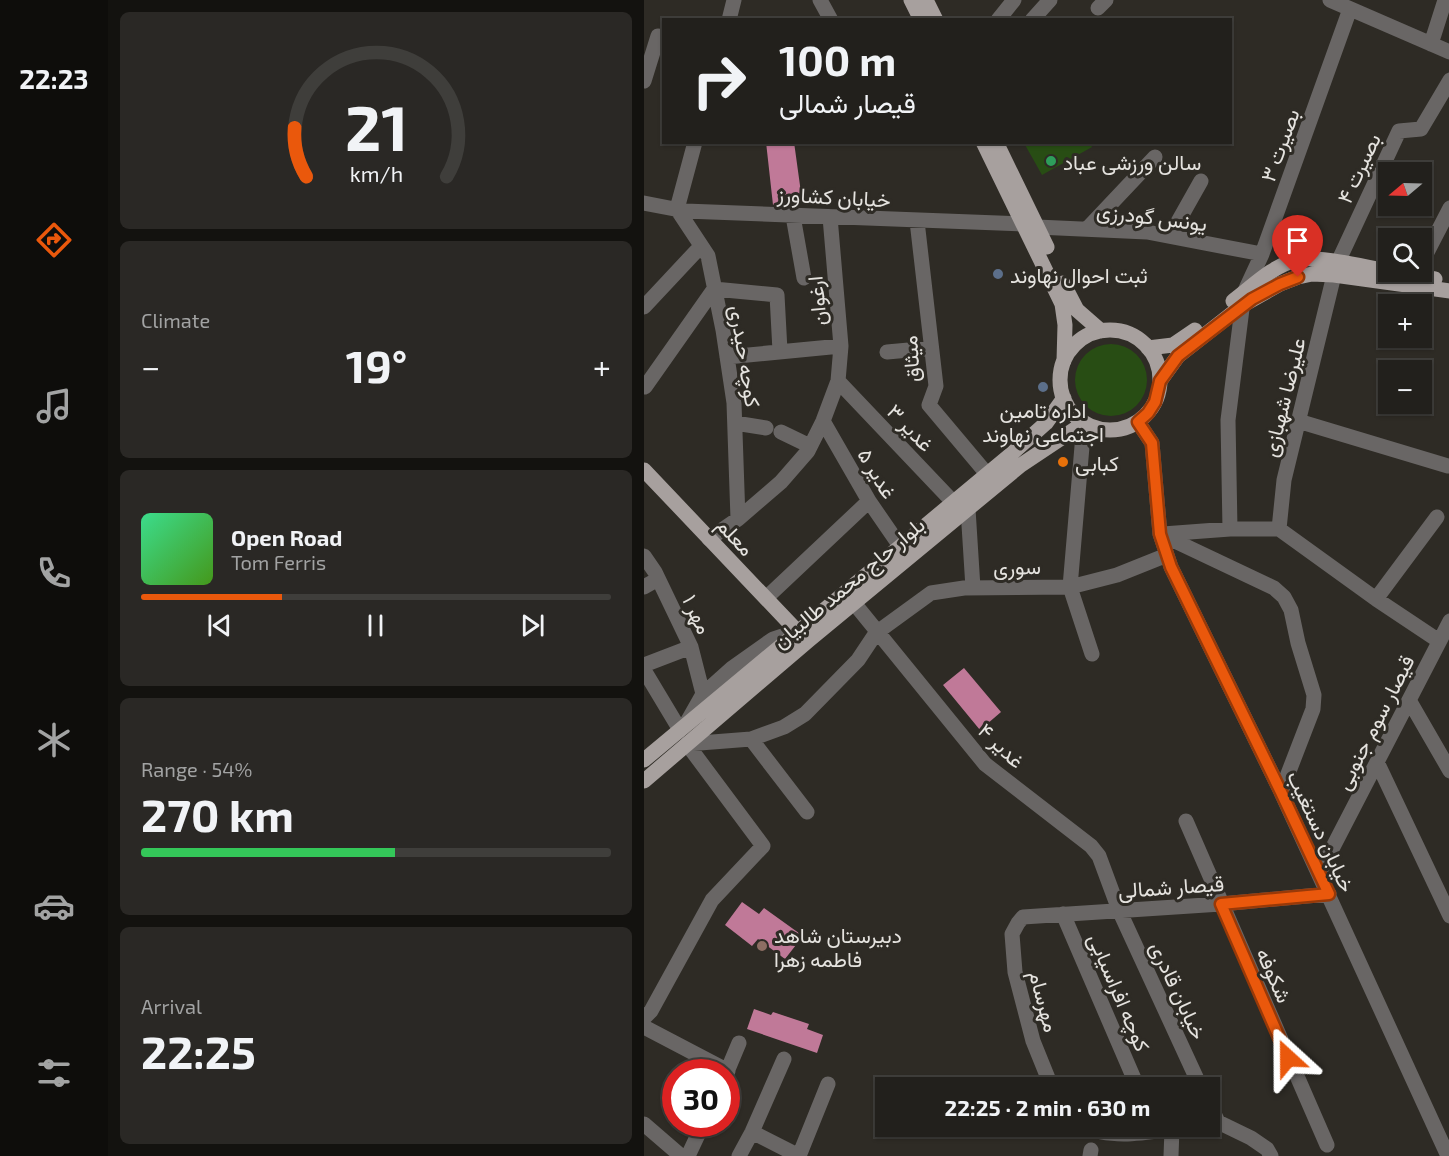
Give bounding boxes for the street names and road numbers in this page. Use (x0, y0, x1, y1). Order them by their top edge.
street label: بصیرت ۳ (1254, 105, 1306, 186)
street label: بصیرت ۴ (1331, 129, 1387, 208)
street label: خیابان کشاورز (775, 180, 891, 213)
street label: یونس گودرزی (1095, 197, 1209, 237)
street label: ارغوان (801, 275, 833, 327)
street label: کوچه حیدری (723, 303, 766, 409)
street label: میثاق (896, 335, 925, 383)
street label: علیرضا شهبازی (1256, 335, 1312, 460)
street label: غدیر ۳ (881, 398, 939, 457)
street label: غدیر ۵ (852, 443, 903, 504)
street label: بلوار حاج محمد طالبیان (767, 511, 931, 655)
street label: معلم (710, 512, 760, 562)
street label: سوری (993, 553, 1041, 581)
street label: مهر ۱ (676, 590, 718, 638)
street label: قیصار سوم جنوبی (1329, 650, 1421, 795)
street label: غدیر ۴ (972, 717, 1030, 774)
street label: خیابان دستغیب (1282, 766, 1361, 896)
street label: قیصار شمالی (1117, 870, 1225, 904)
street label: کوچه افراسیابی (1081, 929, 1156, 1056)
street label: خیابان قادری (1144, 937, 1212, 1044)
street label: شکوفه (1250, 944, 1298, 1007)
street label: مهرسام (1022, 967, 1065, 1035)

